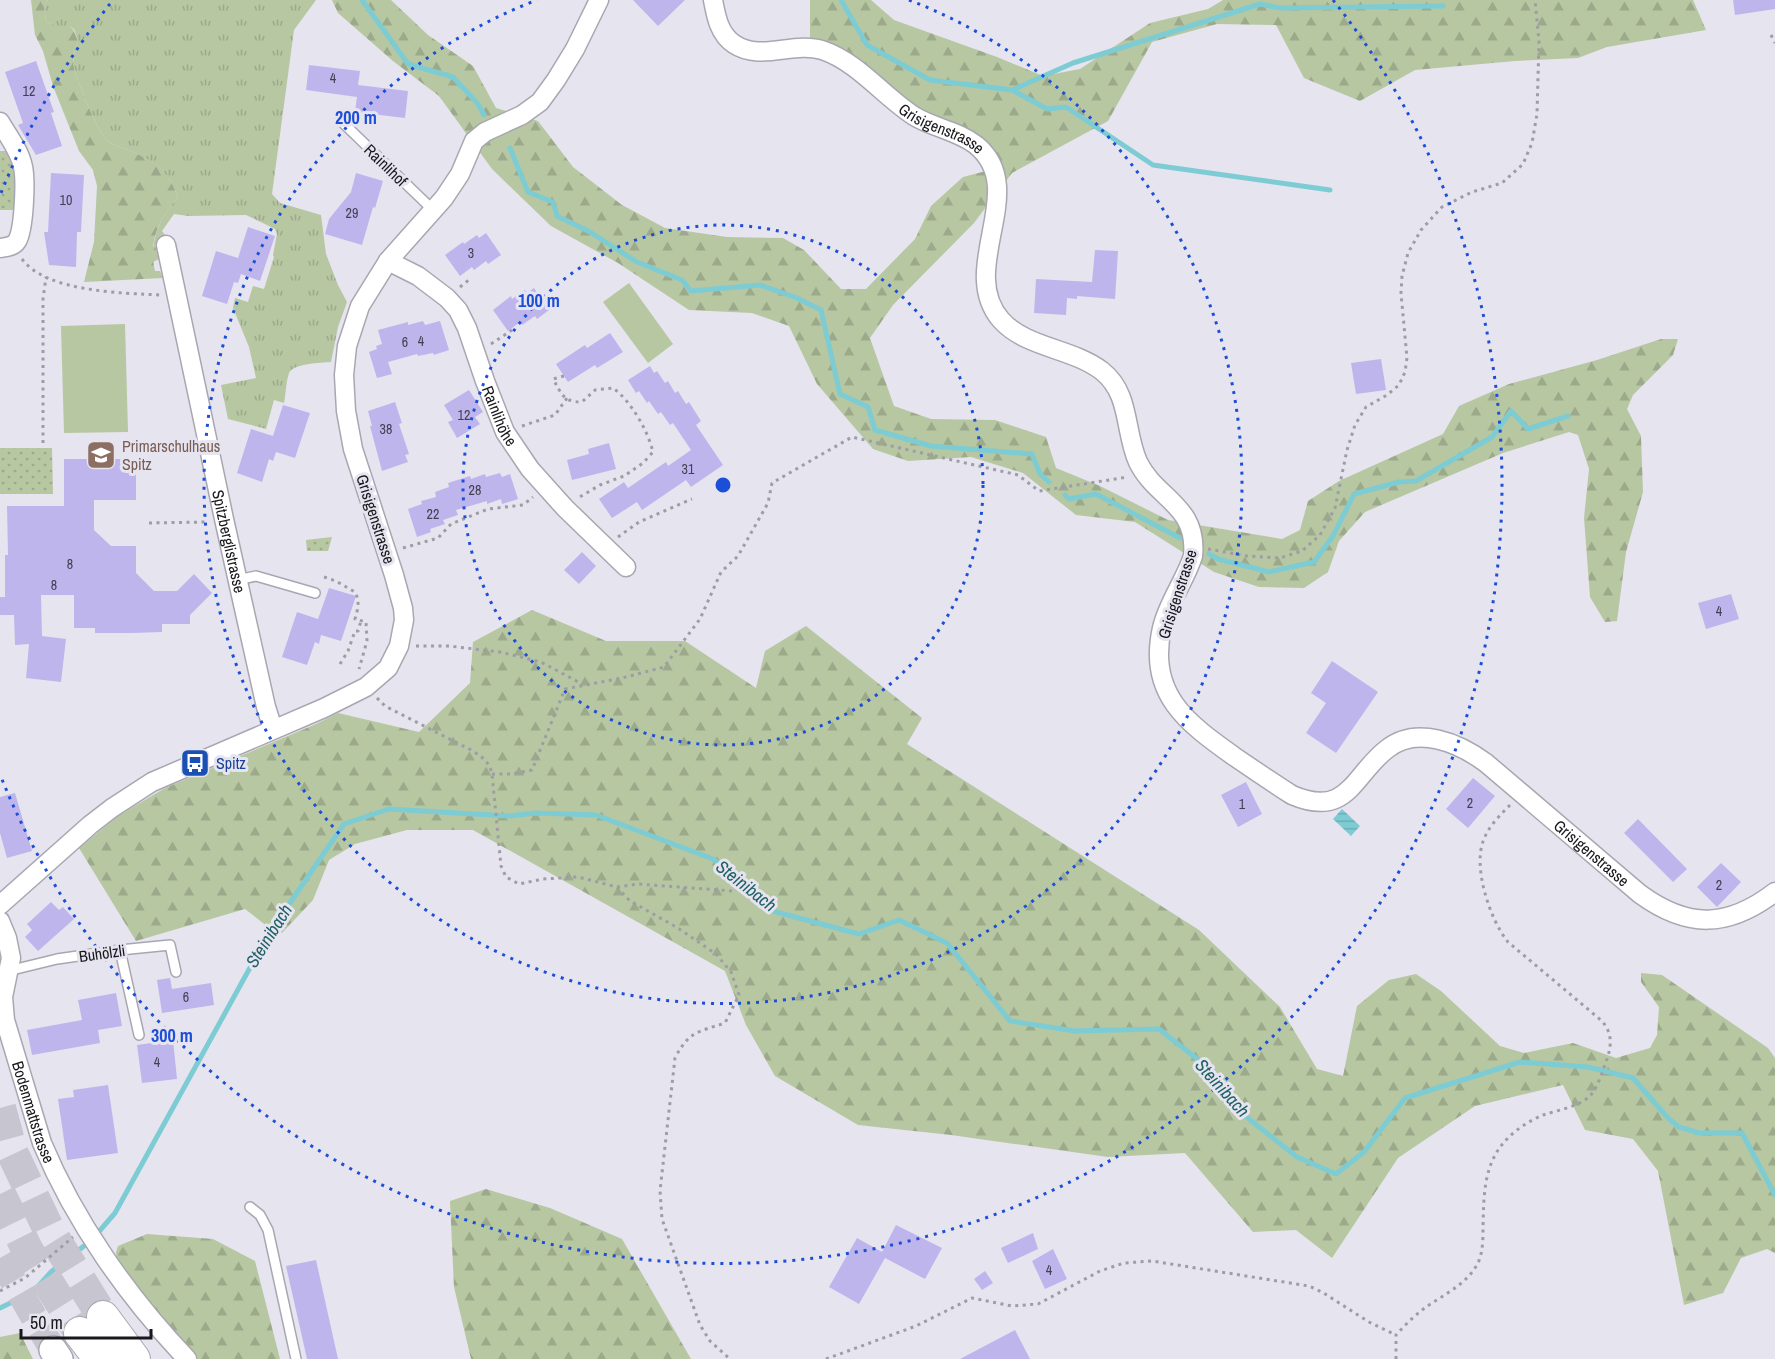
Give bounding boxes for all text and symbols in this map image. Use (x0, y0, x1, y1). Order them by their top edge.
house number: 4 (330, 69, 337, 87)
house number: 12 (23, 82, 35, 100)
street label: Grisigenstrasse (894, 98, 989, 158)
text: 200 m (335, 105, 377, 130)
street label: Rainlihof (359, 139, 413, 191)
house number: 10 (60, 191, 72, 209)
house number: 29 (346, 204, 358, 222)
house number: 3 (468, 244, 474, 262)
text: 100 m (518, 288, 560, 313)
house number: 4 (418, 332, 425, 350)
house number: 6 (402, 333, 408, 351)
street label: Rainlihöhe (477, 383, 522, 450)
house number: 12 (458, 406, 470, 424)
house number: 38 (380, 420, 392, 438)
place label: Primarschulhaus Spitz (122, 435, 220, 475)
school or university icon: Primarschulhaus Spitz (85, 439, 117, 471)
house number: 31 (682, 460, 695, 478)
street label: Grisigenstrasse (351, 472, 401, 566)
centre of rings (713, 475, 733, 495)
house number: 28 (469, 481, 481, 499)
street label: Spitzberglistrasse (207, 488, 251, 595)
house number: 22 (427, 505, 439, 523)
street label: Grisigenstrasse (1152, 547, 1202, 641)
house number: 8 (67, 555, 73, 573)
house number: 8 (51, 576, 57, 594)
house number: 4 (1716, 602, 1723, 620)
bus stop icon: Spitz (179, 747, 211, 779)
place label: Spitz (216, 752, 246, 774)
house number: 2 (1467, 794, 1473, 812)
house number: 1 (1239, 795, 1246, 813)
street label: Grisigenstrasse (1549, 815, 1634, 891)
water label: Steinibach (711, 854, 782, 917)
house number: 2 (1716, 876, 1722, 894)
water label: Steinibach (239, 899, 298, 972)
street label: Buhölzli (77, 939, 127, 967)
house number: 6 (183, 988, 189, 1006)
text: 300 m (151, 1023, 193, 1048)
house number: 4 (154, 1053, 161, 1071)
water label: Steinibach (1189, 1053, 1255, 1122)
street label: Bodenmattstrasse (7, 1058, 60, 1167)
house number: 4 (1046, 1261, 1053, 1279)
scale bar (21, 1302, 152, 1340)
text: 50 m (30, 1310, 63, 1335)

